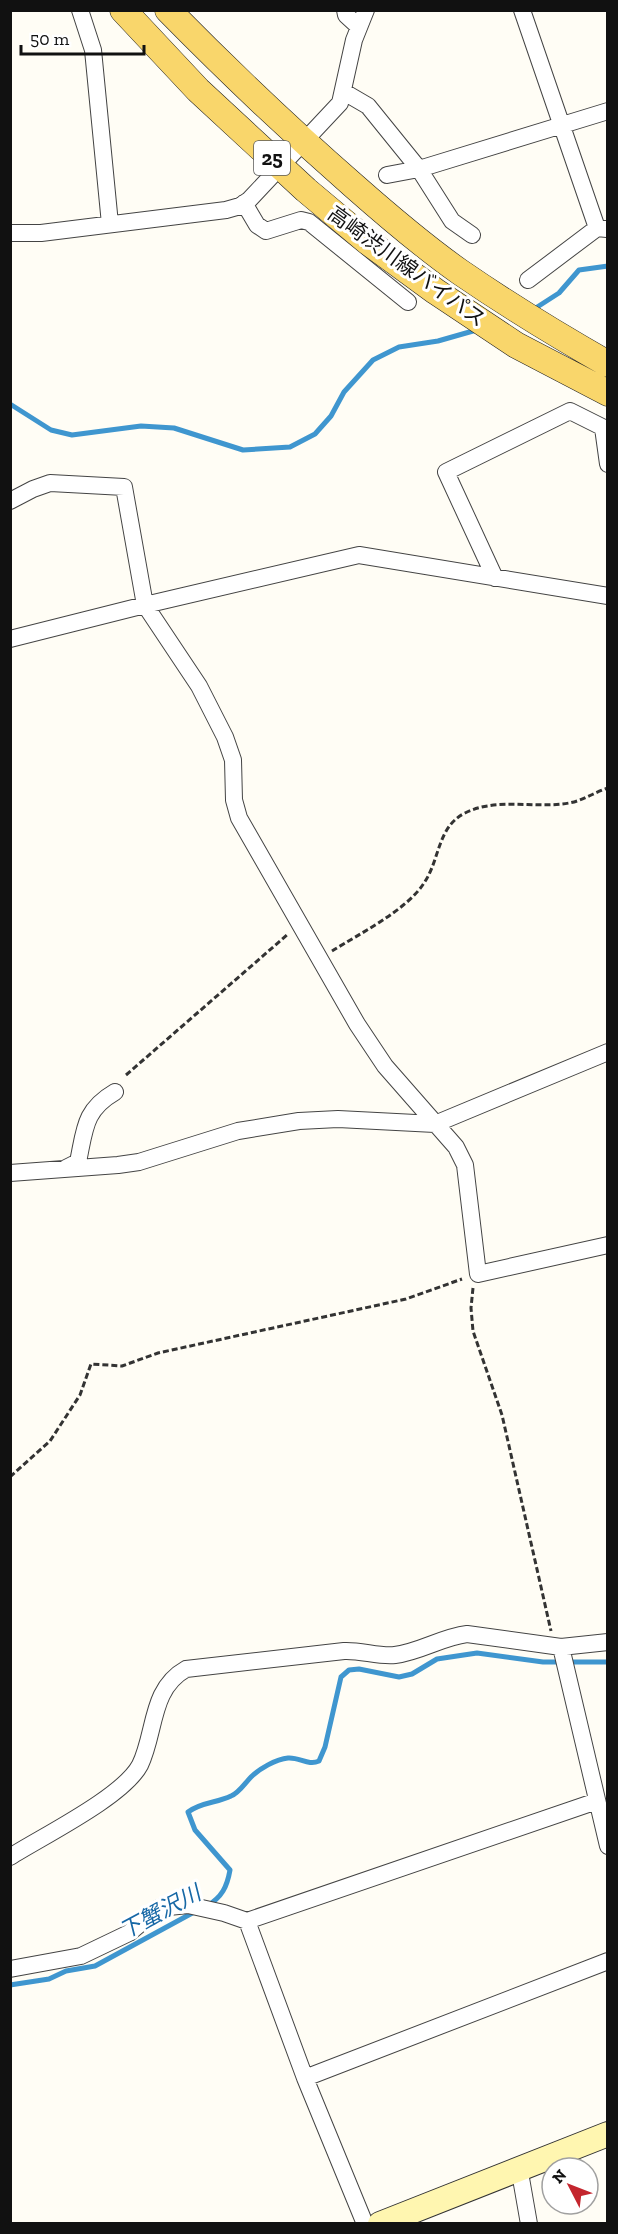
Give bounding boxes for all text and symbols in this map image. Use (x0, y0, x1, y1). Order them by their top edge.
scale bar (21, 18, 144, 56)
text: 50 m (30, 28, 70, 50)
road number: 25 (254, 141, 290, 175)
street label: 高崎渋川線バイパス (323, 200, 491, 332)
water label: 下蟹沢川 (115, 1878, 207, 1945)
north arrow (540, 2156, 600, 2216)
text: N (548, 2165, 570, 2187)

